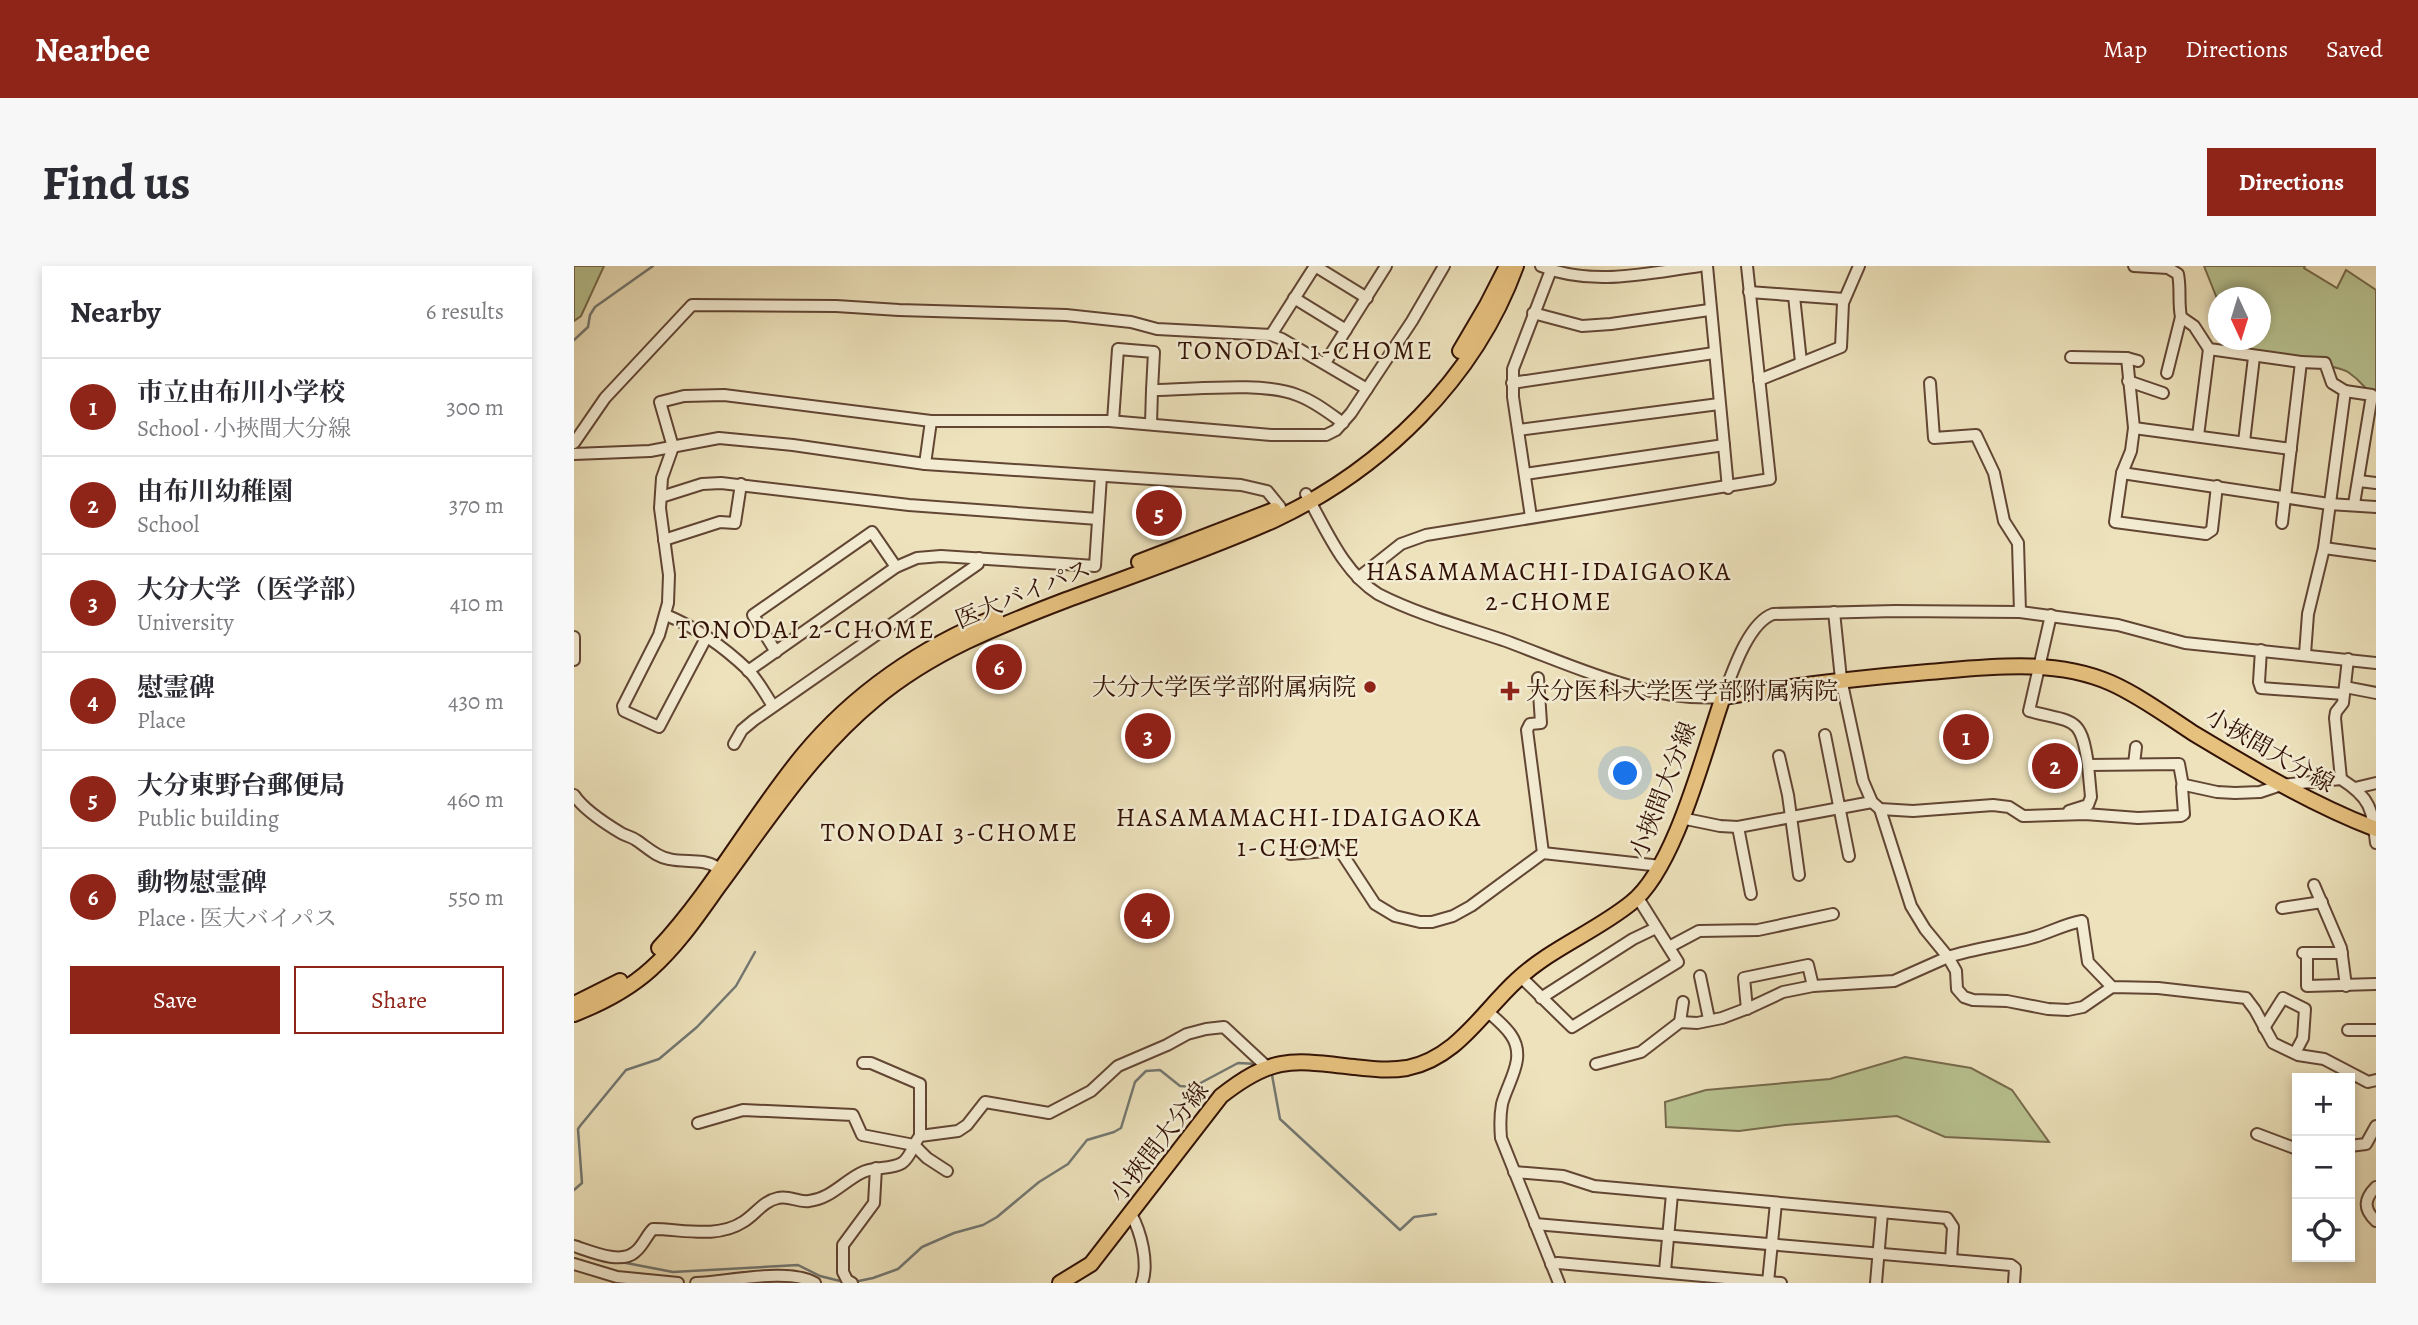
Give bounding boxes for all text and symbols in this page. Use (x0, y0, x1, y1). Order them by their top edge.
text: Nearbee (35, 27, 150, 72)
text: Map (2103, 33, 2147, 65)
text: Directions (2185, 33, 2288, 65)
text: Saved (2326, 33, 2383, 65)
button: Directions (2207, 148, 2376, 216)
text: Find us (42, 149, 190, 216)
north arrow (2208, 287, 2271, 350)
text: Nearby (70, 292, 161, 332)
text: 6 results (426, 296, 504, 327)
district label: TONODAI 1-CHOME (1178, 333, 1434, 368)
text: 市立由布川小学校 (137, 375, 345, 410)
text: 1 (89, 392, 97, 423)
text: 300 m (446, 392, 504, 423)
text: School · 小挾間大分線 (137, 413, 351, 444)
text: 由布川幼稚園 (137, 474, 293, 509)
pin: 5 (1136, 487, 1182, 539)
text: 2 (87, 490, 99, 521)
text: 370 m (449, 490, 504, 521)
text: School (137, 509, 199, 540)
street label: 医大バイパス (950, 552, 1096, 636)
district label: HASAMAMACHI-IDAIGAOKA 2-CHOME (1366, 554, 1732, 619)
text: 大分大学（医学部） (137, 572, 371, 607)
text: 3 (88, 588, 98, 619)
text: 410 m (450, 588, 504, 619)
text: University (137, 607, 234, 638)
district label: TONODAI 2-CHOME (676, 612, 936, 647)
pin: 6 (976, 641, 1022, 693)
text: 慰霊碑 (137, 670, 215, 705)
place label: 大分大学医学部附属病院 (1092, 671, 1356, 703)
place label: 大分医科大学医学部附属病院 (1526, 675, 1838, 707)
marker: 大分大学医学部附属病院 (1362, 679, 1378, 695)
marker: 大分医科大学医学部附属病院 (1500, 681, 1520, 701)
text: 4 (88, 686, 98, 717)
text: 430 m (448, 686, 504, 717)
street label: 小挾間大分線 (2200, 700, 2340, 800)
text: Place (137, 705, 186, 736)
pin: 3 (1125, 710, 1171, 762)
pin: 1 (1943, 711, 1989, 763)
street label: 小挾間大分線 (1622, 717, 1704, 863)
pin: 2 (2032, 740, 2078, 792)
your location (1608, 756, 1642, 790)
text: 大分東野台郵便局 (137, 768, 345, 803)
text: 5 (88, 784, 98, 815)
text: 460 m (447, 784, 504, 815)
district label: HASAMAMACHI-IDAIGAOKA 1-CHOME (1116, 800, 1482, 865)
text: Public building (137, 803, 279, 834)
district label: TONODAI 3-CHOME (821, 815, 1079, 850)
text: 動物慰霊碑 (137, 865, 267, 900)
text: 6 (88, 882, 98, 913)
text: 550 m (448, 882, 504, 913)
pin: 4 (1124, 890, 1170, 942)
text: Place · 医大バイパス (137, 903, 337, 934)
button: Save (70, 966, 280, 1034)
button: Share (294, 966, 504, 1034)
map controls (2292, 1073, 2355, 1262)
button: + (2292, 1073, 2355, 1136)
street label: 小挾間大分線 (1102, 1075, 1216, 1209)
button: − (2292, 1136, 2355, 1199)
button: locate (2292, 1199, 2355, 1262)

